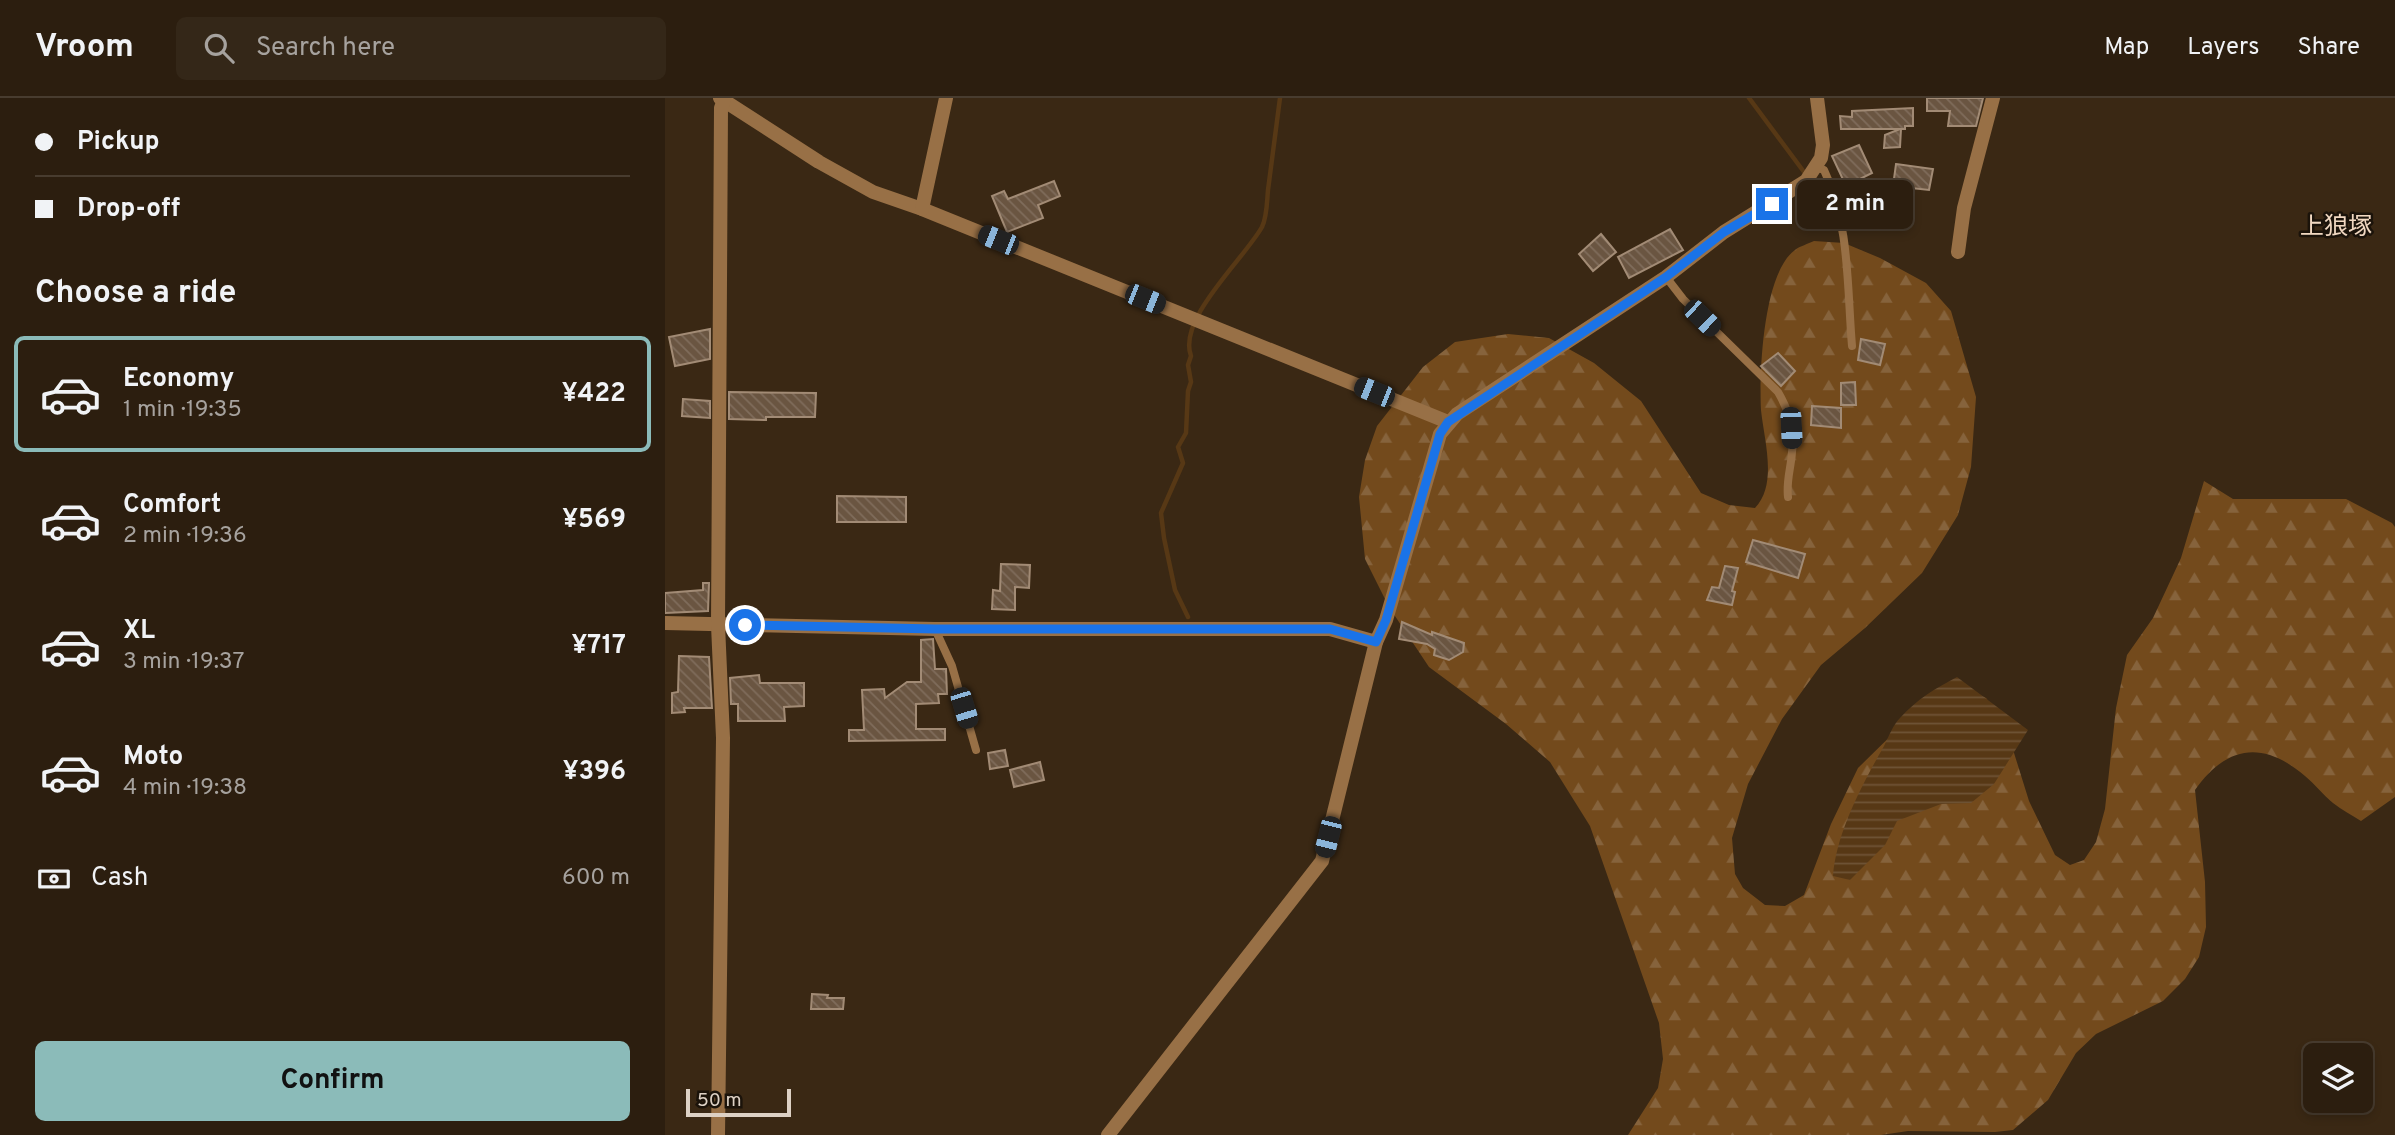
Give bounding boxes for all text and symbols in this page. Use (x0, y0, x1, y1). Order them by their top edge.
search box (176, 17, 666, 80)
text: Vroom (35, 27, 134, 69)
icon: search (200, 29, 238, 67)
text: Search here (256, 32, 395, 65)
text: Map (2104, 33, 2149, 63)
text: Layers (2187, 33, 2259, 63)
text: Share (2297, 33, 2360, 63)
text: Pickup (77, 126, 160, 159)
callout: 2 min (1797, 180, 1912, 228)
route end (1756, 188, 1788, 220)
text: 2 min (1825, 190, 1885, 219)
text: Drop-off (77, 193, 180, 226)
district label: 上狼塚 (2300, 213, 2372, 243)
car (975, 222, 1022, 258)
text: Choose a ride (35, 274, 236, 314)
car (1122, 281, 1169, 317)
car (1680, 296, 1725, 340)
icon: car (39, 363, 102, 426)
text: Economy (123, 363, 234, 396)
car (1351, 374, 1398, 410)
text: ¥422 (562, 378, 626, 411)
text: 1 min · 19:35 (123, 396, 242, 425)
car (1780, 406, 1803, 450)
icon: car (39, 489, 102, 552)
text: Comfort (123, 489, 221, 522)
text: ¥569 (562, 504, 626, 537)
text: 2 min · 19:36 (123, 522, 247, 551)
route start (729, 609, 761, 641)
icon: car (39, 615, 102, 678)
text: XL (123, 615, 155, 648)
text: ¥717 (572, 630, 626, 663)
text: 3 min · 19:37 (123, 648, 244, 677)
car (948, 685, 981, 731)
icon: car (39, 741, 102, 804)
text: Moto (123, 741, 183, 774)
text: ¥396 (563, 756, 626, 789)
text: 4 min · 19:38 (123, 774, 247, 803)
car (1313, 814, 1344, 860)
icon: cash (35, 860, 73, 898)
text: Cash (91, 862, 148, 895)
text: 600 m (562, 864, 630, 893)
button: Confirm (35, 1041, 630, 1121)
map controls (2303, 1043, 2373, 1113)
button: layers (2303, 1043, 2373, 1113)
scale bar (686, 1086, 791, 1118)
text: 50 m (697, 1089, 742, 1113)

